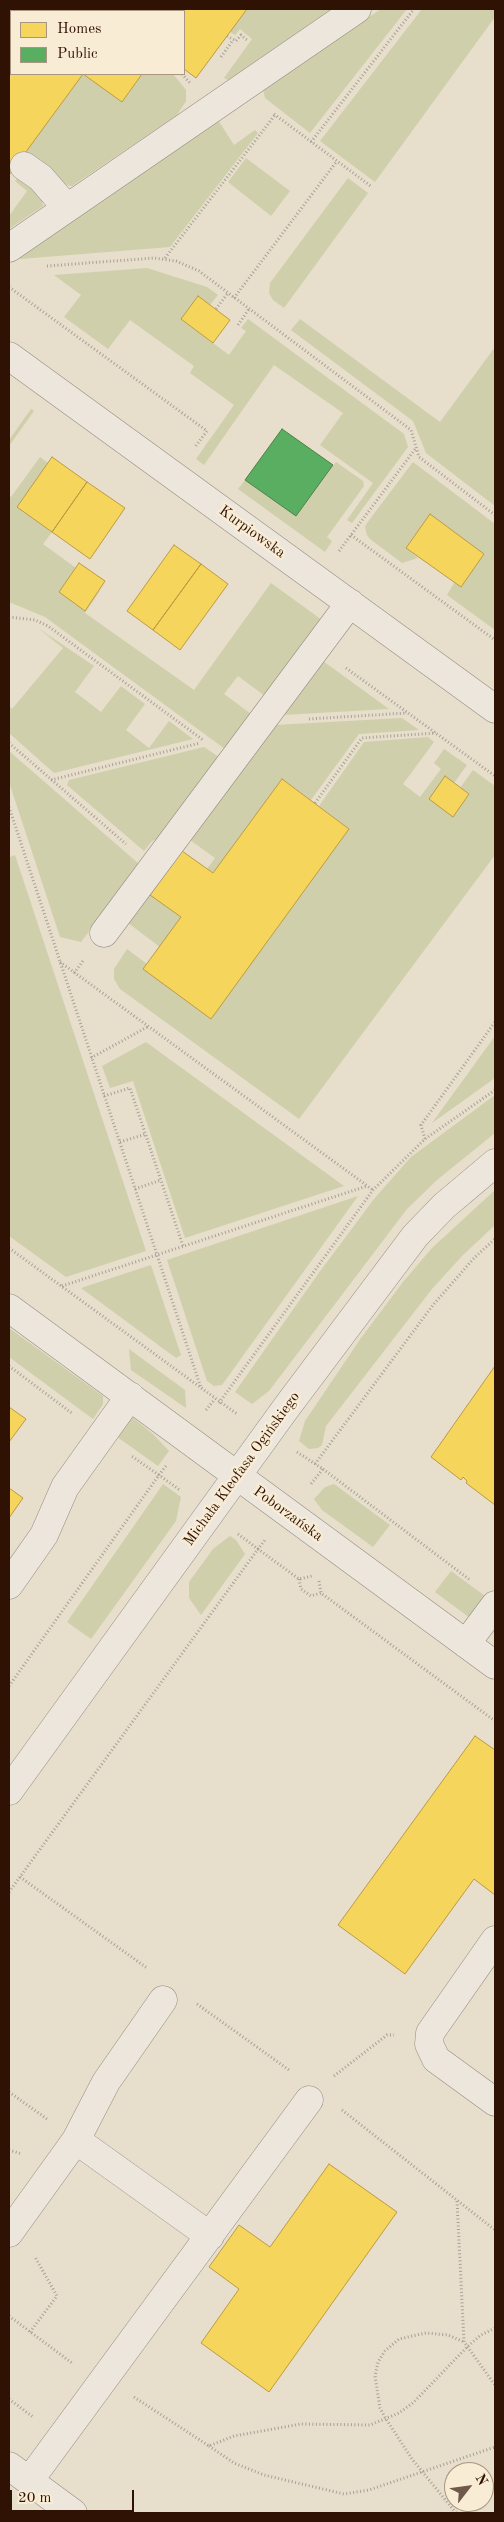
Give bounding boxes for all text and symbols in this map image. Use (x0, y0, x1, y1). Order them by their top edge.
legend (10, 10, 185, 75)
text: Homes (57, 22, 102, 37)
text: Public (57, 47, 98, 62)
street label: Kurpiowska (215, 502, 289, 562)
street label: Michała Kleofasa Ogińskiego (180, 1388, 304, 1550)
street label: Poborzańska (250, 1483, 326, 1545)
north arrow (444, 2462, 494, 2512)
text: N (472, 2472, 490, 2488)
scale bar (12, 2480, 136, 2512)
text: 20 m (18, 2491, 52, 2506)

